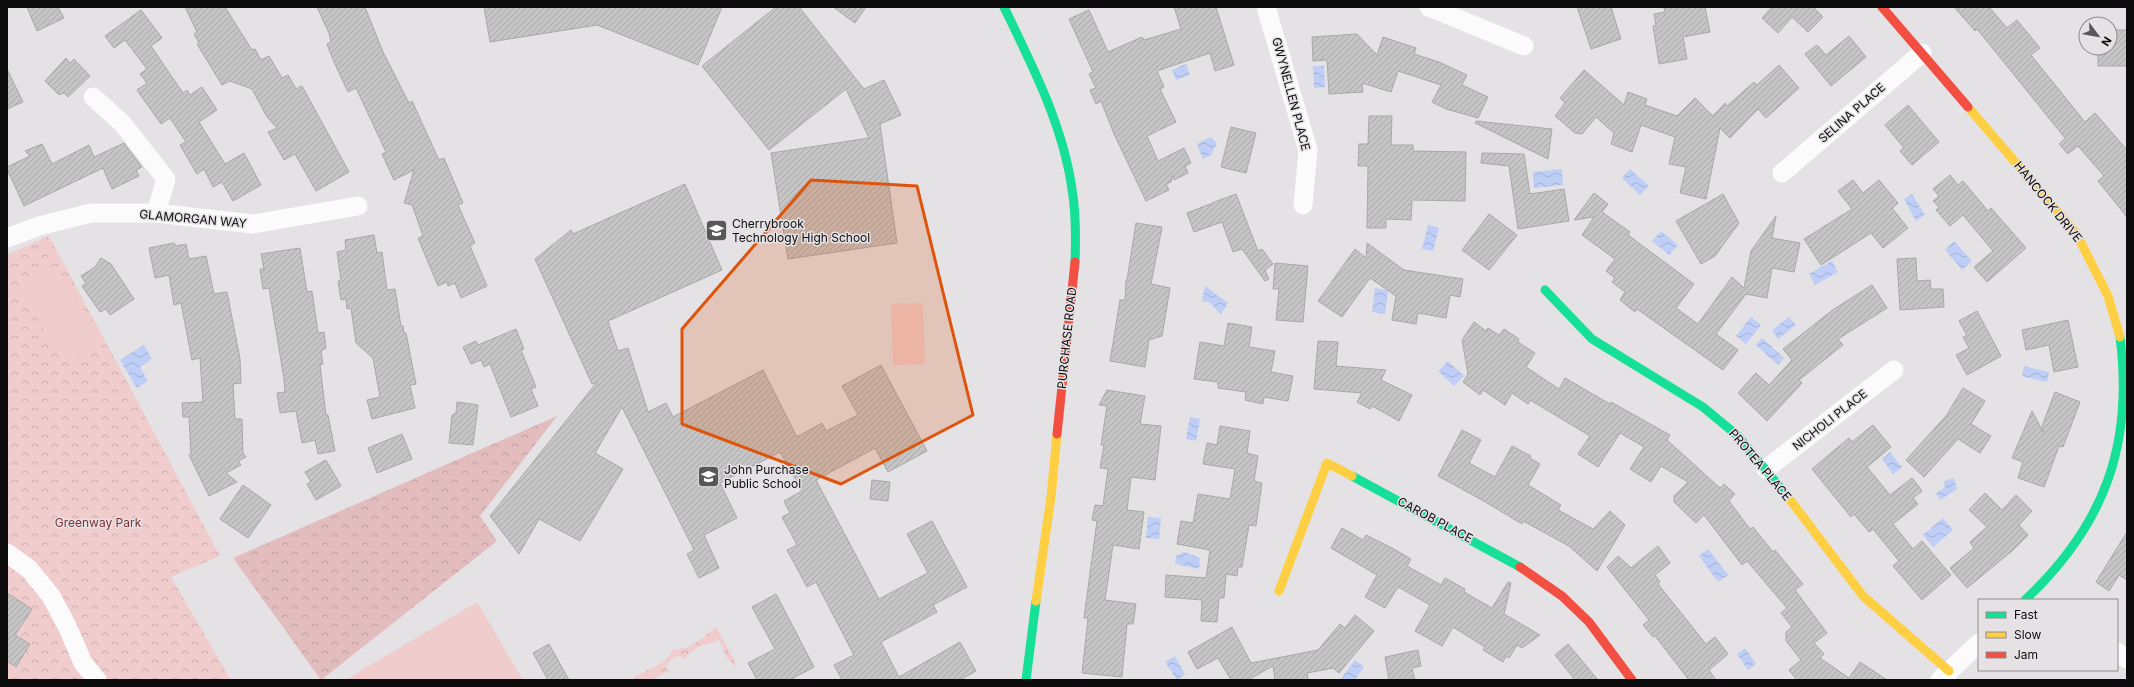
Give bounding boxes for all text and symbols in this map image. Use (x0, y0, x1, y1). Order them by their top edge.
north arrow (2078, 16, 2118, 56)
text: N (2098, 34, 2115, 49)
street label: GWYNELLEN PLACE (1269, 36, 1314, 152)
street label: SELINA PLACE (1815, 79, 1888, 146)
street label: HANCOCK DRIVE (2011, 158, 2086, 245)
street label: GLAMORGAN WAY (139, 206, 247, 231)
place label: Cherrybrook Technology High School (732, 216, 870, 245)
school or university icon: Cherrybrook Technology High School (704, 218, 730, 244)
street label: PURCHASE ROAD (1054, 286, 1079, 389)
street label: NICHOLI PLACE (1789, 386, 1870, 453)
street label: PROTEA PLACE (1726, 426, 1795, 504)
place label: John Purchase Public School (724, 462, 809, 491)
school or university icon: John Purchase Public School (696, 464, 722, 490)
street label: CAROB PLACE (1395, 493, 1476, 546)
park label: Greenway Park (55, 515, 142, 530)
legend (1978, 599, 2118, 671)
text: Fast (2014, 607, 2038, 622)
text: Slow (2014, 627, 2042, 642)
text: Jam (2014, 647, 2038, 662)

